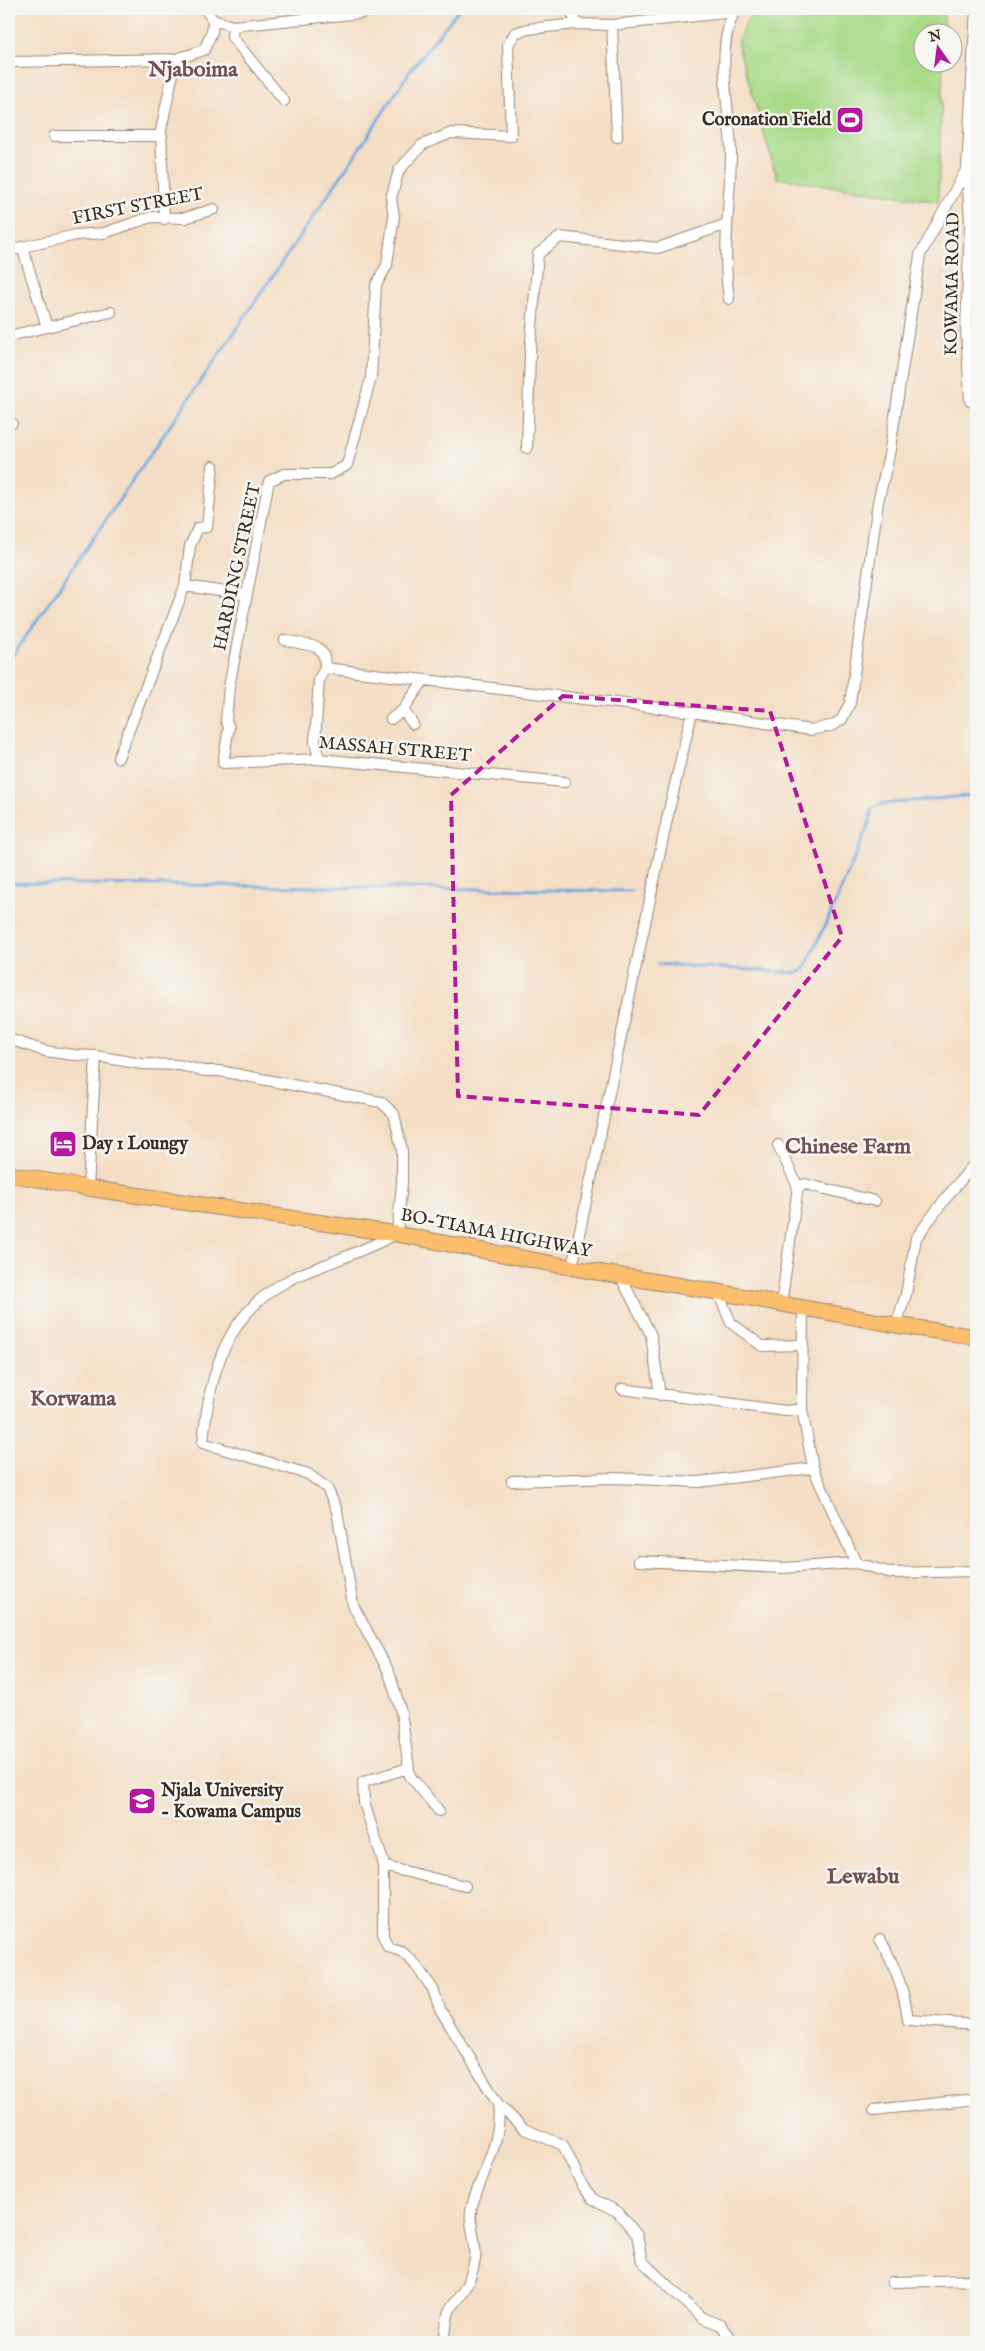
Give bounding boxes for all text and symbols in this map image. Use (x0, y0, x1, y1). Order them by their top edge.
north arrow (912, 22, 962, 72)
text: N (926, 26, 943, 47)
district label: Njaboima (147, 56, 238, 84)
sports icon: Coronation Field (835, 105, 865, 135)
place label: Coronation Field (702, 109, 831, 132)
street label: FIRST STREET (71, 183, 205, 231)
street label: KOWAMA ROAD (940, 212, 966, 356)
street label: HARDING STREET (209, 481, 267, 653)
street label: MASSAH STREET (318, 732, 472, 768)
hotel icon: Day 1 Loungy (48, 1129, 78, 1159)
place label: Day 1 Loungy (82, 1133, 189, 1156)
district label: Chinese Farm (785, 1133, 911, 1161)
street label: BO-TIAMA HIGHWAY (398, 1204, 594, 1264)
district label: Korwama (30, 1385, 117, 1413)
place label: Njala University - Kowama Campus (160, 1780, 302, 1824)
school or university icon: Njala University - Kowama Campus (127, 1786, 157, 1816)
district label: Lewabu (827, 1863, 900, 1891)

